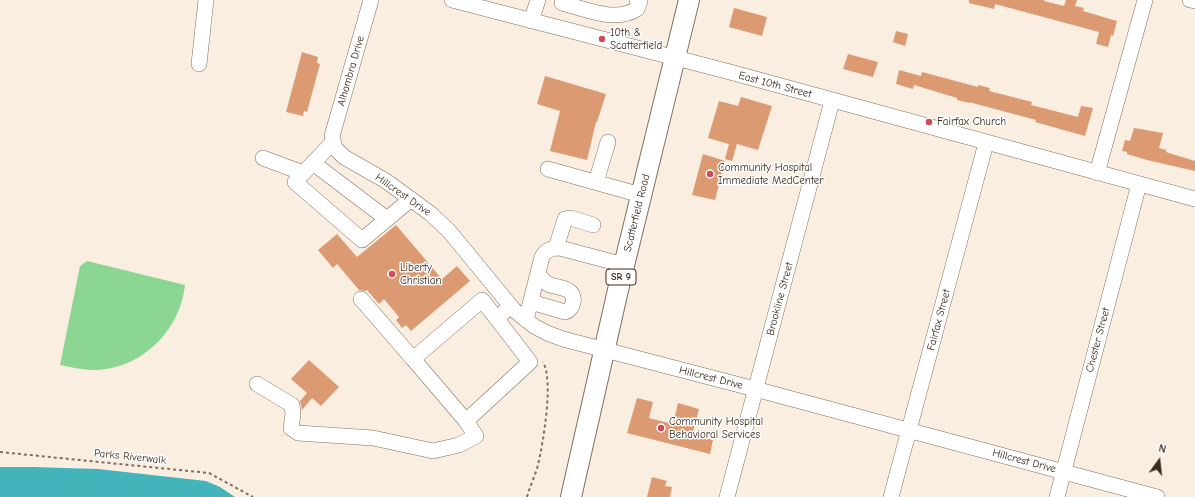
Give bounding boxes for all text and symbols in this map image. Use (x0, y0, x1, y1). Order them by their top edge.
place label: 10th & Scatterfield (610, 26, 662, 52)
street label: Alhambra Drive (335, 34, 367, 108)
marker: 10th & Scatterfield (597, 34, 607, 44)
street label: East 10th Street (737, 69, 813, 101)
place label: Fairfax Church (937, 115, 1006, 129)
marker: Fairfax Church (924, 117, 934, 127)
place label: Community Hospital Immediate MedCenter (718, 161, 824, 187)
marker: Community Hospital Immediate MedCenter (705, 169, 715, 179)
street label: Hillcrest Drive (372, 171, 434, 219)
street label: Scatterfield Road (621, 173, 653, 253)
place label: Liberty Christian (400, 261, 441, 287)
street label: Brookline Street (764, 261, 796, 337)
marker: Liberty Christian (387, 269, 397, 279)
road number: SR 9 (606, 269, 636, 285)
street label: Fairfax Street (924, 288, 954, 352)
street label: Chester Street (1083, 306, 1113, 374)
street label: Hillcrest Drive (678, 364, 744, 392)
place label: Community Hospital Behavioral Services (669, 415, 763, 441)
marker: Community Hospital Behavioral Services (656, 423, 666, 433)
north arrow (1139, 441, 1179, 481)
text: N (1157, 442, 1167, 456)
street label: Hillcrest Drive (991, 446, 1057, 476)
street label: Parks Riverwalk (93, 447, 167, 467)

